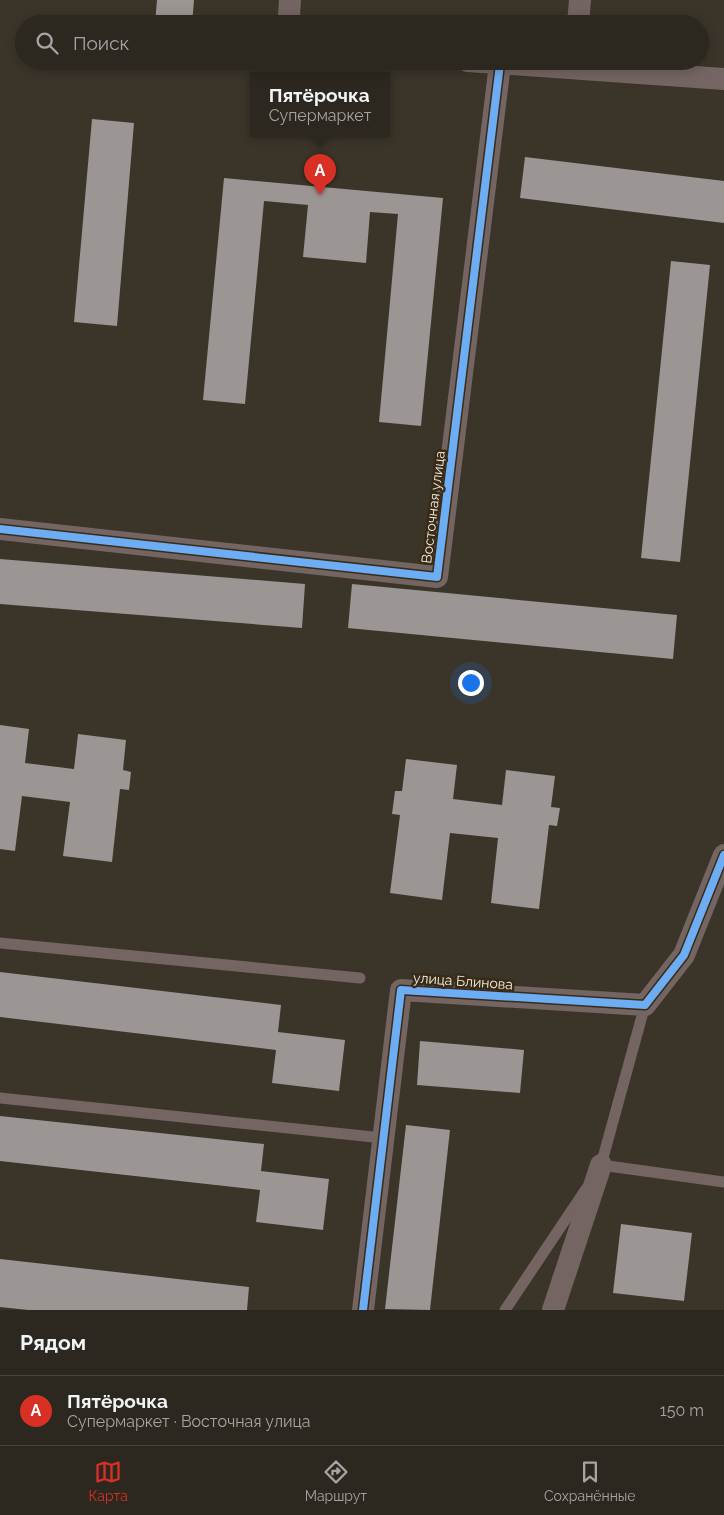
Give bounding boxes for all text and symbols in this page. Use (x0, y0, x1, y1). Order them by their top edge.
search box (15, 15, 709, 70)
icon: search (33, 29, 61, 57)
text: Поиск (73, 32, 129, 54)
popup (250, 72, 390, 137)
text: Пятёрочка (269, 84, 370, 106)
text: Супермаркет (269, 106, 371, 125)
pin: A (304, 154, 336, 195)
street label: Восточная улица (418, 450, 448, 564)
your location (458, 670, 484, 696)
street label: улица Блинова (412, 970, 514, 992)
text: Рядом (20, 1330, 86, 1355)
text: Пятёрочка (67, 1390, 168, 1412)
text: A (31, 1401, 41, 1420)
text: 150 m (660, 1401, 704, 1420)
text: Супермаркет · Восточная улица (67, 1412, 311, 1431)
tab: Карта (88, 1458, 128, 1504)
tab: Маршрут (305, 1458, 367, 1504)
tab: Сохранённые (544, 1458, 636, 1504)

